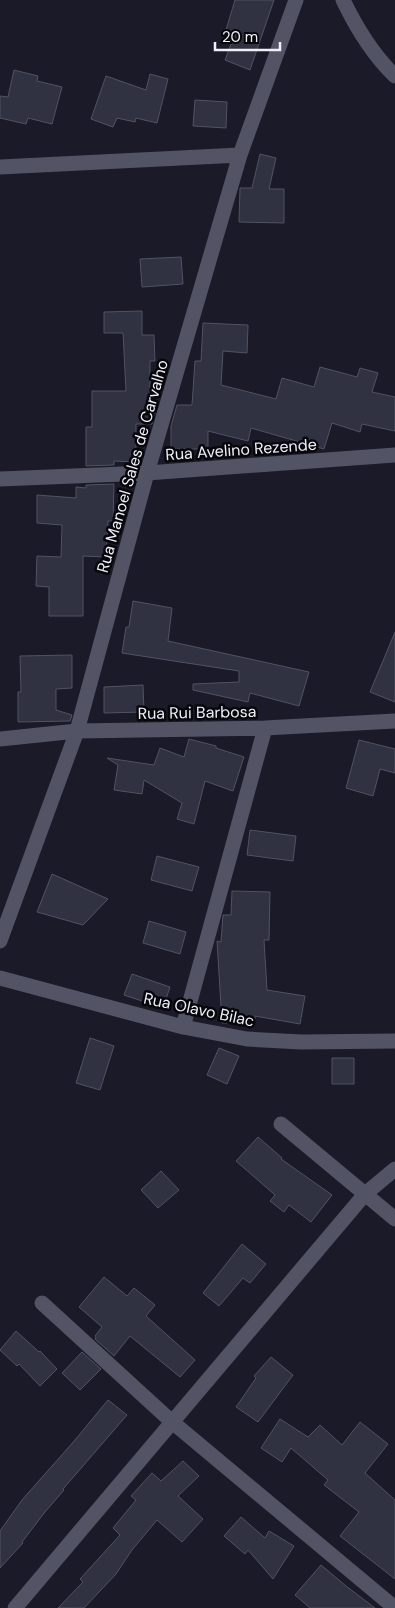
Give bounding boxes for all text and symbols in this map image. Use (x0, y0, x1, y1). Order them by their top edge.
scale bar (215, 20, 280, 52)
text: 20 m (222, 27, 258, 47)
street label: Rua Manoel Sales de Carvalho (92, 357, 173, 575)
street label: Rua Avelino Rezende (165, 434, 317, 465)
street label: Rua Rui Barbosa (137, 701, 257, 724)
street label: Rua Olavo Bilac (142, 988, 256, 1031)

